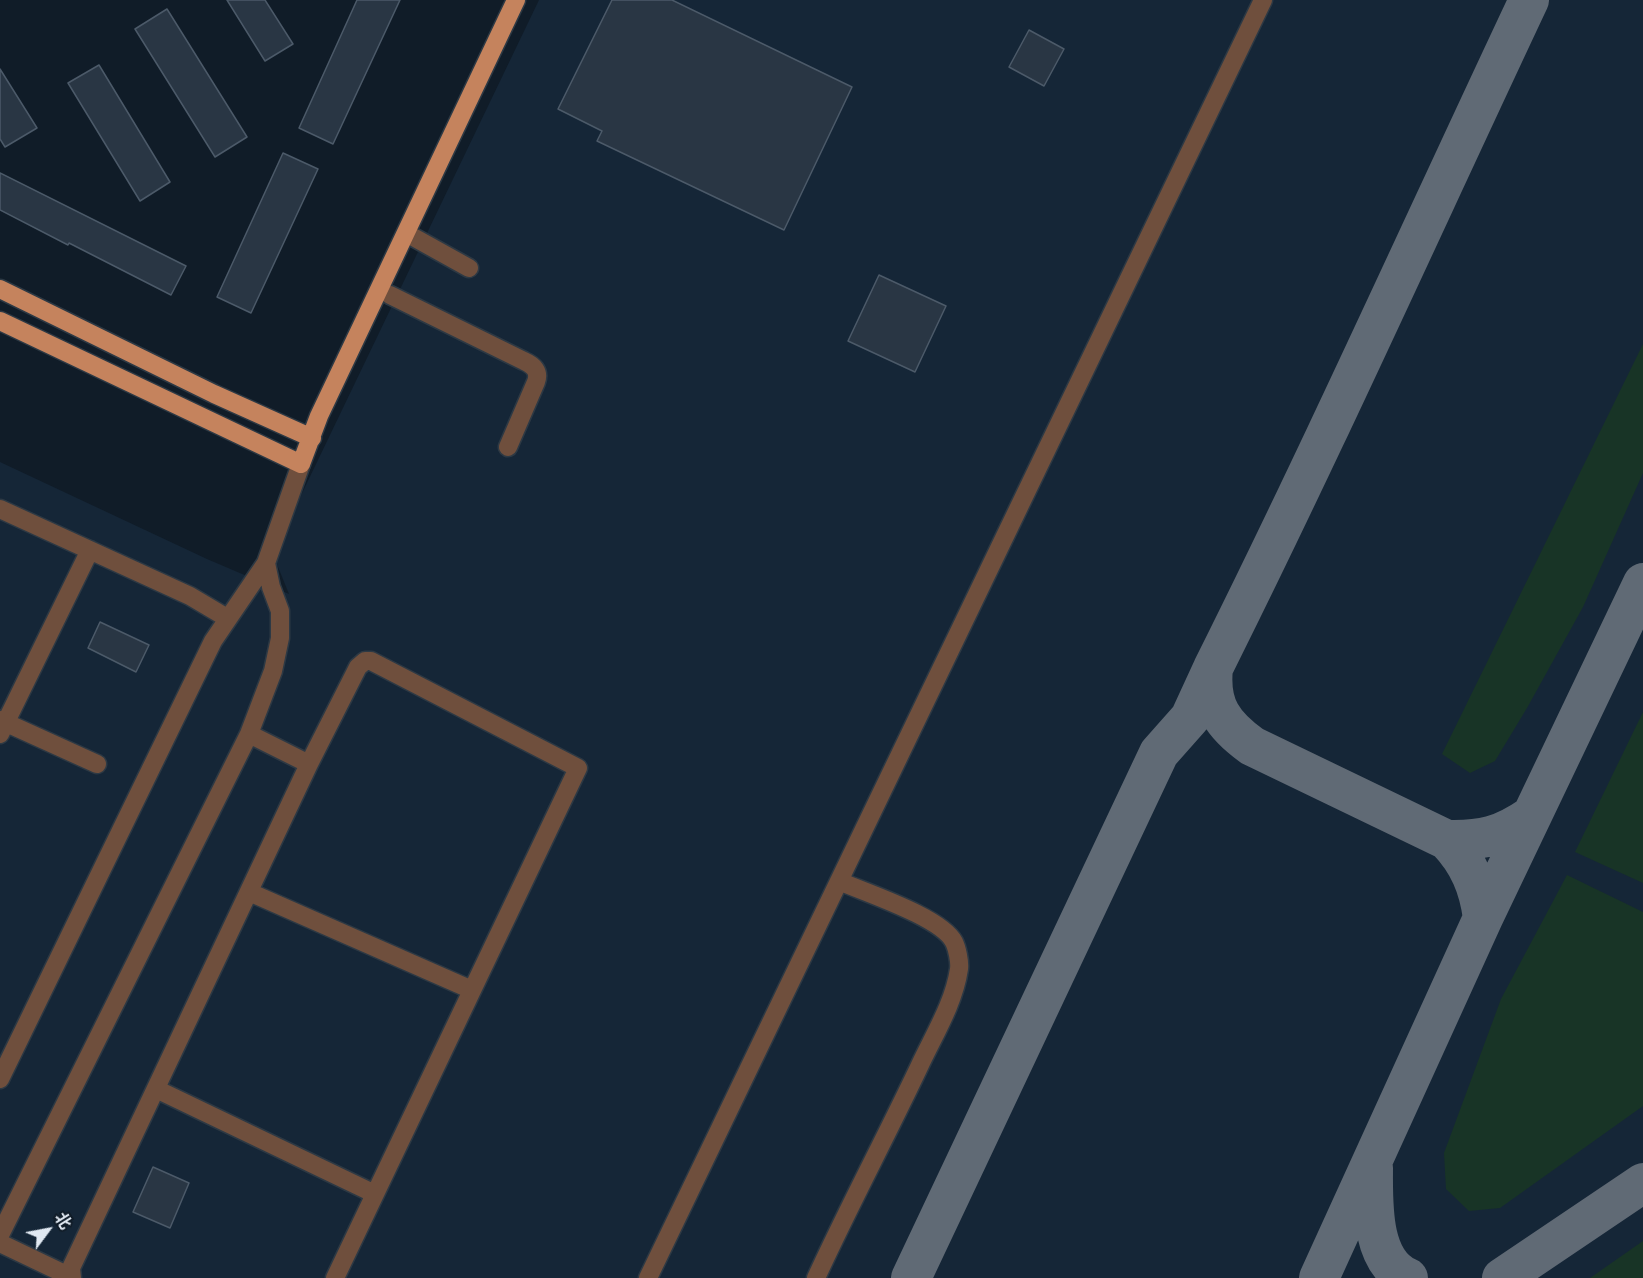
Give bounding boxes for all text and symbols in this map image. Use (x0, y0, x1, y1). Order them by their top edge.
north arrow (18, 1200, 78, 1260)
text: 北 (51, 1208, 76, 1232)

